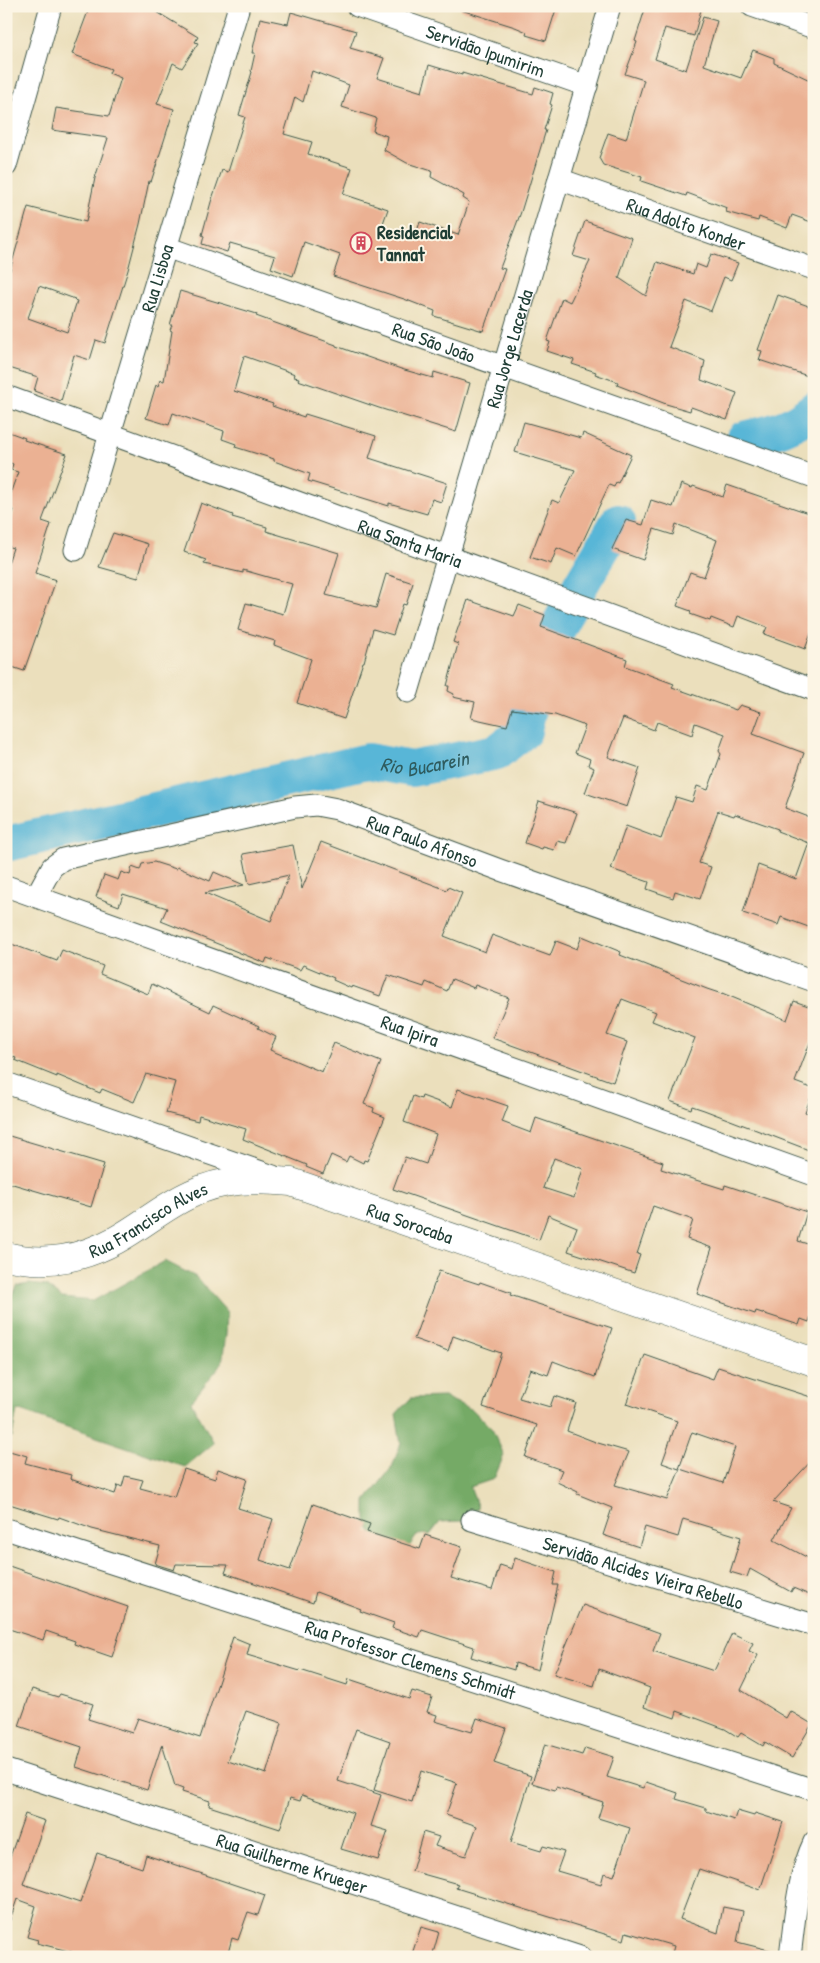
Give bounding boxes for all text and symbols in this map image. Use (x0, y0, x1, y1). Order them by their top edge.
street label: Servidão Ipumirim (422, 18, 549, 83)
street label: Rua Adolfo Konder (623, 191, 750, 257)
place label: Residencial Tannat (376, 219, 453, 267)
building icon: Residencial Tannat (349, 231, 373, 255)
street label: Rua Lisboa (134, 240, 180, 315)
street label: Rua Jorge Lacerda (479, 286, 539, 411)
street label: Rua São João (389, 315, 479, 369)
street label: Rua Santa Maria (354, 512, 466, 574)
water label: Rio Bucarein (378, 744, 473, 783)
street label: Rua Paulo Afonso (363, 808, 482, 874)
street label: Rua Ipira (377, 1008, 443, 1053)
street label: Rua Francisco Alves (85, 1175, 211, 1264)
street label: Rua Sorocaba (363, 1196, 457, 1250)
street label: Servidão Alcides Vieira Rebello (540, 1530, 747, 1616)
street label: Rua Professor Clemens Schmidt (302, 1613, 519, 1706)
street label: Rua Guilherme Krueger (213, 1826, 372, 1900)

